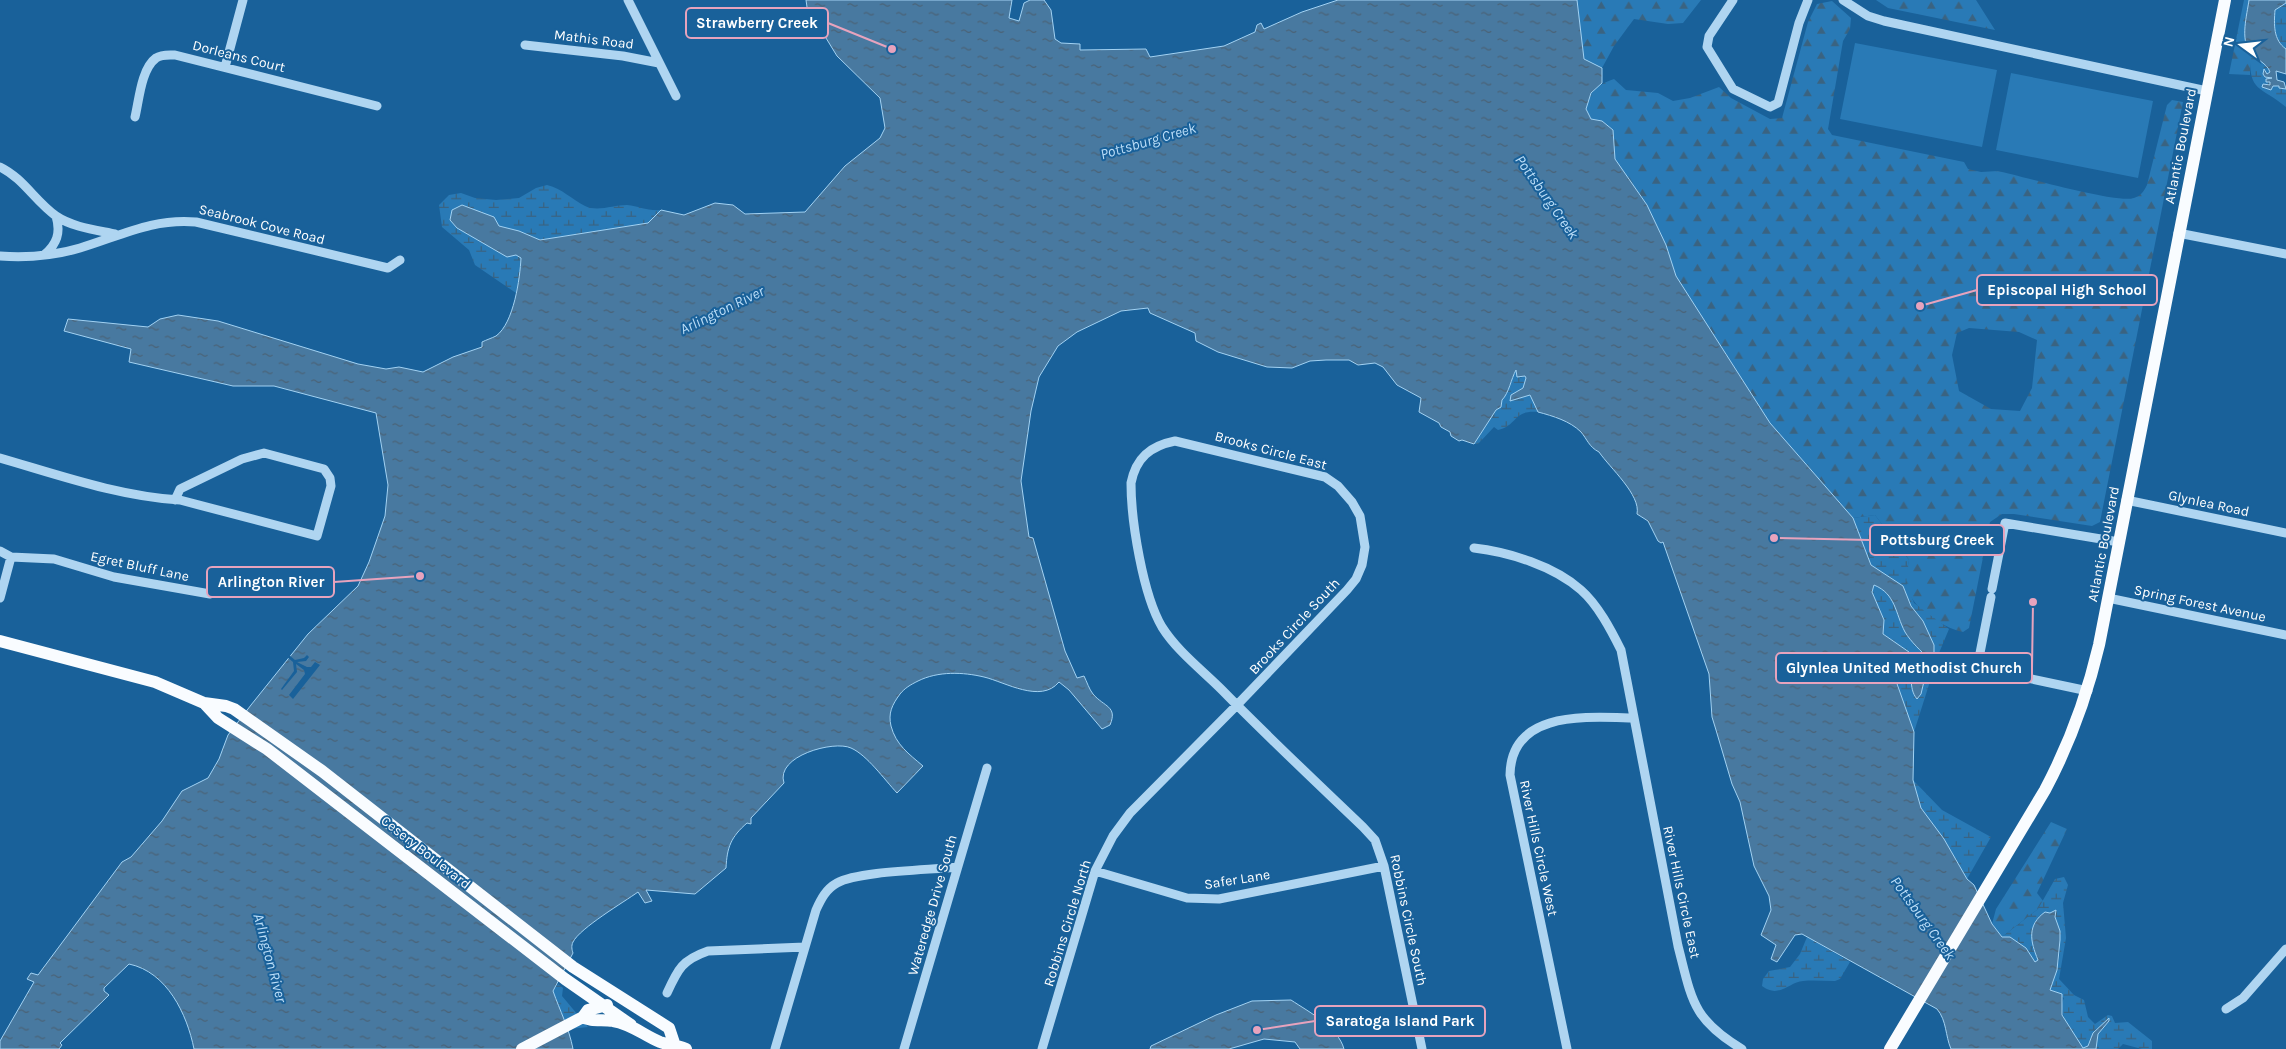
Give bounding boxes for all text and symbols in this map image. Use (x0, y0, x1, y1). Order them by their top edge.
callout: Strawberry Creek (686, 8, 828, 38)
text: Strawberry Creek (696, 14, 818, 32)
north arrow (2216, 20, 2266, 70)
street label: Mathis Road (553, 26, 635, 53)
text: N (2219, 35, 2238, 49)
street label: Dorleans Court (191, 37, 287, 76)
street label: Atlantic Boulevard (2161, 87, 2200, 205)
water label: Pottsburg Creek (1098, 119, 1198, 163)
water label: Pottsburg Creek (1511, 151, 1583, 243)
street label: Seabrook Cove Road (197, 201, 327, 248)
callout: Episcopal High School (1977, 275, 2157, 305)
water label: Arlington River (677, 281, 768, 338)
text: Episcopal High School (1987, 281, 2147, 299)
street label: Brooks Circle East (1213, 427, 1329, 474)
street label: Atlantic Boulevard (2084, 485, 2123, 603)
street label: Glynlea Road (2167, 487, 2251, 520)
callout: Pottsburg Creek (1870, 525, 2004, 555)
text: Pottsburg Creek (1880, 531, 1994, 549)
street label: Egret Bluff Lane (89, 548, 191, 585)
callout: Arlington River (207, 567, 334, 597)
text: Arlington River (218, 573, 324, 591)
street label: Brooks Circle South (1245, 575, 1343, 678)
street label: Spring Forest Avenue (2132, 581, 2267, 626)
callout: Glynlea United Methodist Church (1776, 653, 2032, 683)
text: Glynlea United Methodist Church (1786, 659, 2022, 677)
street label: River Hills Circle West (1516, 778, 1561, 918)
street label: Cesery Boulevard (377, 812, 474, 893)
street label: River Hills Circle East (1659, 824, 1704, 960)
street label: Wateredge Drive South (904, 833, 961, 977)
street label: Robbins Circle South (1386, 853, 1431, 987)
street label: Robbins Circle North (1040, 858, 1095, 989)
street label: Safer Lane (1203, 866, 1271, 893)
water label: Pottsburg Creek (1887, 873, 1960, 964)
water label: Arlington River (249, 911, 291, 1005)
callout: Saratoga Island Park (1315, 1006, 1485, 1036)
text: Saratoga Island Park (1325, 1012, 1475, 1030)

